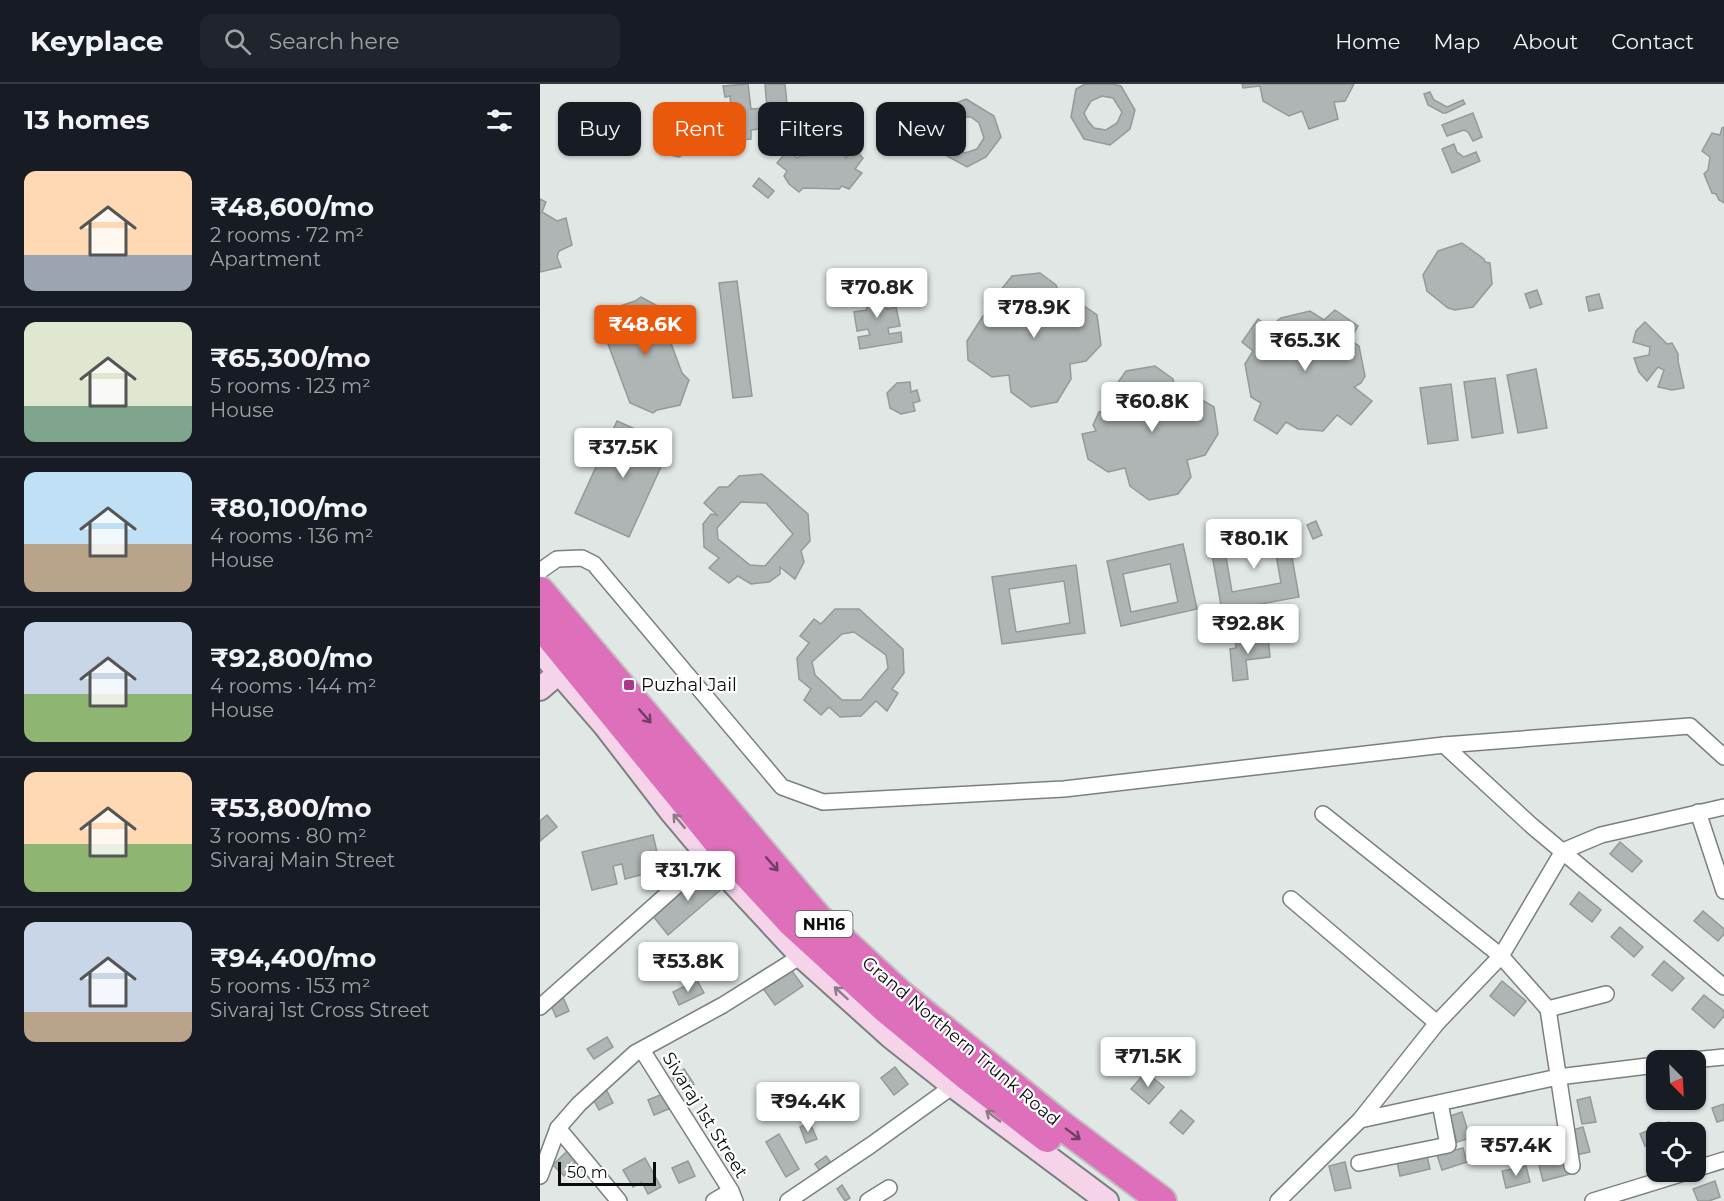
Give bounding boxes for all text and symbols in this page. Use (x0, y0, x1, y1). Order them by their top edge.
search box (200, 14, 620, 68)
text: Keyplace (30, 24, 164, 58)
icon: search (221, 25, 254, 58)
text: Search here (269, 28, 400, 55)
text: Home (1335, 29, 1400, 54)
text: Map (1433, 29, 1480, 54)
text: About (1513, 29, 1578, 54)
text: Contact (1611, 29, 1694, 54)
chip: Buy (558, 102, 641, 156)
chip: Rent (653, 102, 746, 156)
chip: Filters (758, 102, 864, 156)
chip: New (876, 102, 966, 156)
text: 13 homes (24, 104, 150, 136)
icon: filters (483, 104, 516, 137)
text: ₹48,600/mo (210, 191, 374, 223)
icon: home (72, 195, 144, 267)
text: 2 rooms · 72 m² (210, 223, 364, 247)
text: Apartment (210, 247, 321, 271)
pin: ₹70.8K (828, 268, 926, 319)
text: ₹70.8K (840, 275, 914, 299)
pin: ₹78.9K (985, 288, 1083, 339)
text: ₹78.9K (998, 295, 1070, 319)
pin: ₹48.6K (596, 305, 694, 356)
text: ₹48.6K (608, 312, 682, 336)
pin: ₹65.3K (1256, 321, 1354, 372)
text: ₹65.3K (1270, 328, 1340, 352)
text: ₹65,300/mo (210, 342, 371, 374)
icon: home (72, 346, 144, 418)
text: 5 rooms · 123 m² (210, 374, 371, 398)
pin: ₹60.8K (1103, 382, 1201, 433)
text: ₹60.8K (1115, 389, 1189, 413)
text: House (210, 398, 274, 422)
pin: ₹37.5K (574, 428, 672, 479)
text: ₹37.5K (588, 435, 658, 459)
text: ₹80,100/mo (210, 492, 368, 524)
icon: home (72, 496, 144, 568)
pin: ₹80.1K (1205, 519, 1303, 570)
text: 4 rooms · 136 m² (210, 524, 374, 548)
text: ₹80.1K (1220, 526, 1288, 550)
text: House (210, 548, 274, 572)
pin: ₹92.8K (1199, 604, 1297, 655)
text: ₹92.8K (1212, 611, 1284, 635)
text: ₹92,800/mo (210, 642, 373, 674)
icon: home (72, 646, 144, 718)
text: 4 rooms · 144 m² (210, 674, 377, 698)
place label: Puzhal Jail (641, 674, 737, 696)
marker: Puzhal Jail (622, 678, 636, 692)
text: House (210, 698, 274, 722)
one-way arrow (638, 708, 652, 723)
text: ₹53,800/mo (210, 792, 372, 824)
icon: home (72, 796, 144, 868)
one-way arrow (672, 813, 685, 829)
text: 3 rooms · 80 m² (210, 824, 367, 848)
text: Sivaraj Main Street (210, 848, 395, 872)
pin: ₹31.7K (639, 851, 737, 902)
one-way arrow (765, 856, 779, 871)
text: ₹31.7K (655, 858, 721, 882)
road number: NH16 (796, 911, 852, 937)
text: ₹94,400/mo (210, 942, 376, 974)
pin: ₹53.8K (639, 942, 737, 993)
icon: home (72, 946, 144, 1018)
text: ₹53.8K (652, 949, 724, 973)
street label: Grand Northern Trunk Road (857, 952, 1065, 1130)
text: 5 rooms · 153 m² (210, 974, 371, 998)
one-way arrow (834, 986, 849, 1000)
text: Sivaraj 1st Cross Street (210, 998, 430, 1022)
pin: ₹71.5K (1099, 1037, 1197, 1088)
text: ₹71.5K (1115, 1044, 1181, 1068)
street label: Sivaraj 1st Street (657, 1048, 753, 1182)
north arrow (1646, 1050, 1706, 1110)
map controls (1646, 1050, 1706, 1182)
pin: ₹94.4K (759, 1082, 857, 1133)
text: ₹94.4K (770, 1089, 846, 1113)
one-way arrow (985, 1110, 1001, 1122)
button: locate (1646, 1122, 1706, 1182)
pin: ₹57.4K (1467, 1126, 1565, 1177)
one-way arrow (1064, 1127, 1080, 1140)
text: ₹57.4K (1480, 1133, 1552, 1157)
scale bar (558, 1159, 656, 1186)
text: 50 m (567, 1163, 608, 1182)

